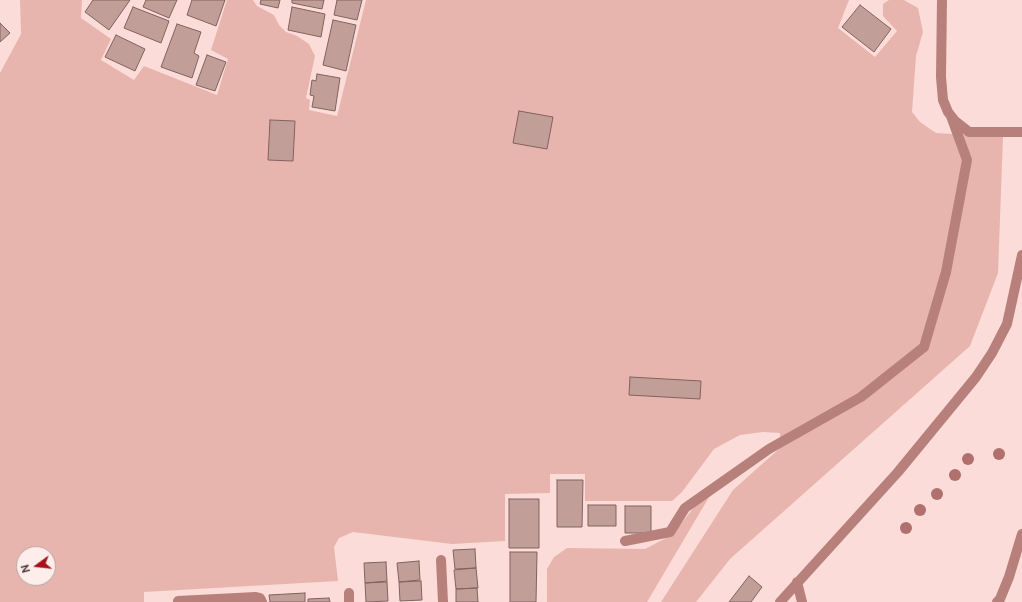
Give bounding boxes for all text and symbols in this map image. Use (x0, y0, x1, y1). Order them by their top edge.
north arrow (16, 546, 56, 586)
text: N (19, 563, 32, 574)

